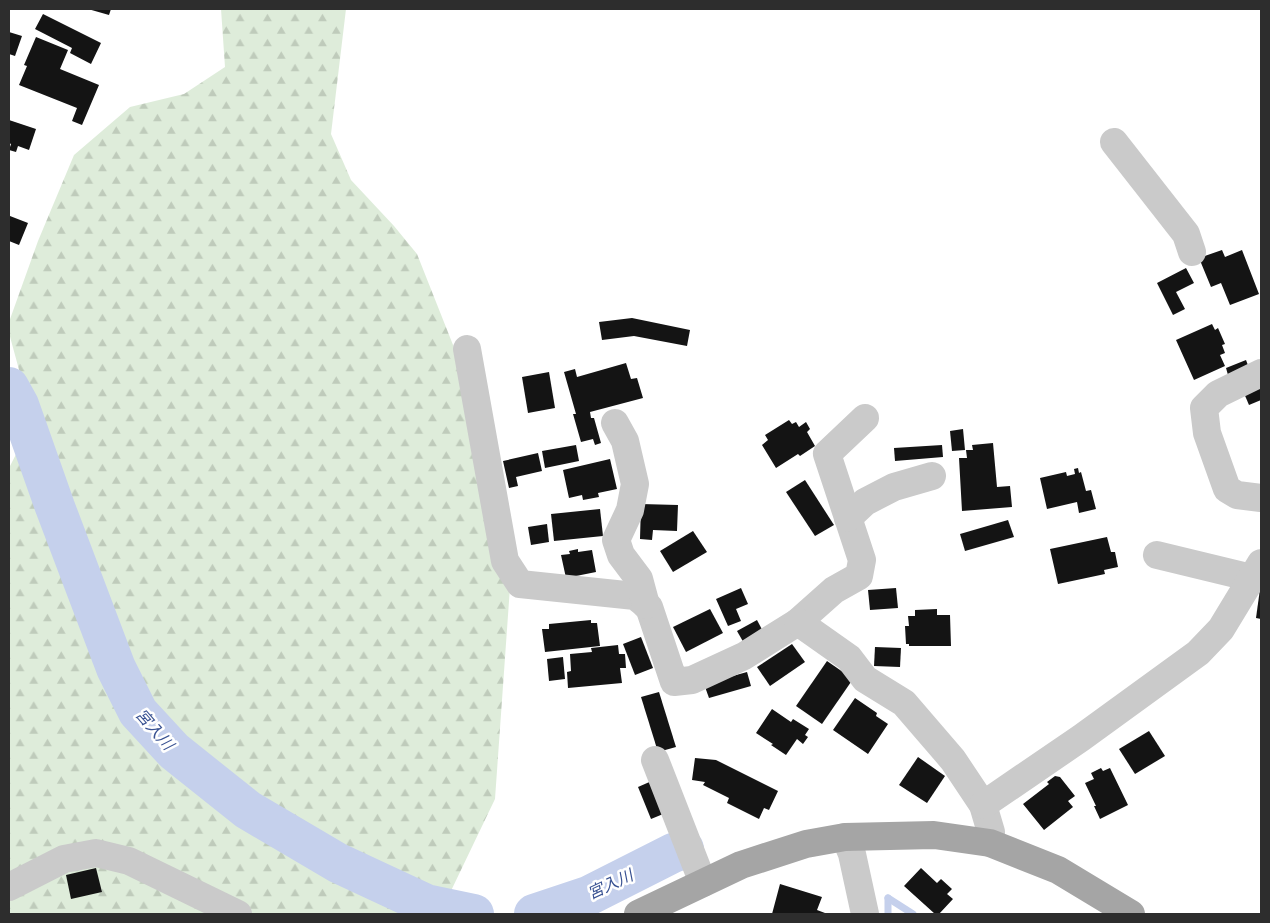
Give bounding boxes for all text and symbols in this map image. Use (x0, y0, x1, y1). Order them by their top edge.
water label: 宮入川 (132, 704, 180, 755)
water label: 宮入川 (584, 864, 638, 903)

